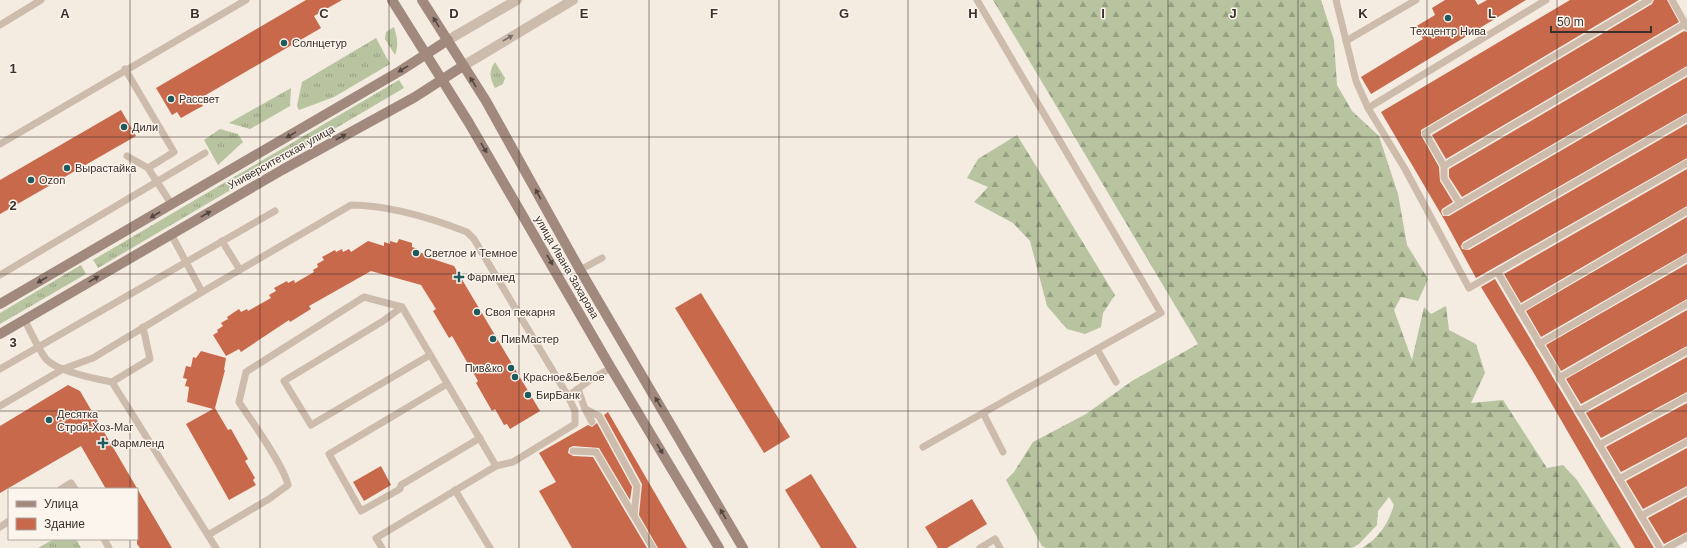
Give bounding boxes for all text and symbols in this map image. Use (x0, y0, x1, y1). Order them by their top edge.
text: A (60, 6, 70, 21)
text: B (190, 6, 200, 21)
text: C (319, 6, 329, 21)
text: D (449, 6, 459, 21)
text: E (580, 6, 589, 21)
text: F (710, 6, 718, 21)
text: G (839, 6, 849, 21)
text: H (968, 6, 978, 21)
text: I (1101, 6, 1105, 21)
text: J (1229, 6, 1237, 21)
text: K (1358, 6, 1368, 21)
text: L (1488, 6, 1496, 21)
scale bar (1551, 8, 1651, 34)
marker: Техцентр Нива (1443, 13, 1453, 23)
text: 50 m (1557, 15, 1584, 29)
one-way arrow (432, 17, 440, 27)
place label: Техцентр Нива (1410, 25, 1487, 37)
one-way arrow (502, 34, 514, 41)
place label: Солнцетур (292, 37, 347, 49)
marker: Солнцетур (279, 38, 289, 48)
text: 1 (9, 61, 17, 76)
one-way arrow (397, 65, 409, 72)
one-way arrow (470, 76, 477, 88)
place label: Рассвет (179, 93, 220, 105)
marker: Рассвет (166, 94, 176, 104)
place label: Дили (132, 121, 158, 133)
marker: Дили (119, 122, 129, 132)
street label: Университетская улица (226, 122, 337, 191)
one-way arrow (285, 131, 297, 138)
one-way arrow (335, 134, 346, 141)
one-way arrow (480, 142, 487, 154)
place label: Вырастайка (75, 162, 137, 174)
marker: Вырастайка (62, 163, 72, 173)
place label: Ozon (39, 174, 65, 186)
marker: Ozon (26, 175, 36, 185)
one-way arrow (535, 188, 542, 200)
text: 2 (9, 198, 17, 213)
one-way arrow (200, 210, 212, 217)
one-way arrow (149, 211, 161, 218)
street label: улица Ивана Захарова (533, 213, 602, 321)
place label: Светлое и Темное (424, 247, 517, 259)
marker: Светлое и Темное (411, 248, 421, 258)
one-way arrow (546, 254, 553, 266)
place label: Фарммед (467, 271, 516, 283)
marker: Фарммед (454, 272, 464, 282)
one-way arrow (88, 275, 100, 282)
one-way arrow (36, 277, 48, 284)
place label: Своя пекарня (485, 306, 555, 318)
marker: Своя пекарня (472, 307, 482, 317)
place label: ПивМастер (501, 333, 559, 345)
marker: ПивМастер (488, 334, 498, 344)
text: 3 (9, 335, 17, 350)
place label: Пив&ко (465, 362, 503, 374)
marker: Пив&ко (506, 363, 516, 373)
place label: Красное&Белое (523, 371, 605, 383)
marker: Красное&Белое (510, 372, 520, 382)
place label: БирБанк (536, 389, 580, 401)
marker: БирБанк (523, 390, 533, 400)
one-way arrow (654, 396, 661, 408)
place label: Десятка Строй-Хоз-Маг (57, 408, 133, 433)
marker: Десятка Строй-Хоз-Маг (44, 415, 54, 425)
place label: Фармленд (111, 437, 165, 449)
marker: Фармленд (98, 438, 108, 448)
one-way arrow (656, 443, 663, 455)
legend (8, 488, 138, 540)
text: Улица (44, 497, 78, 511)
one-way arrow (720, 508, 727, 520)
text: Здание (44, 517, 85, 531)

